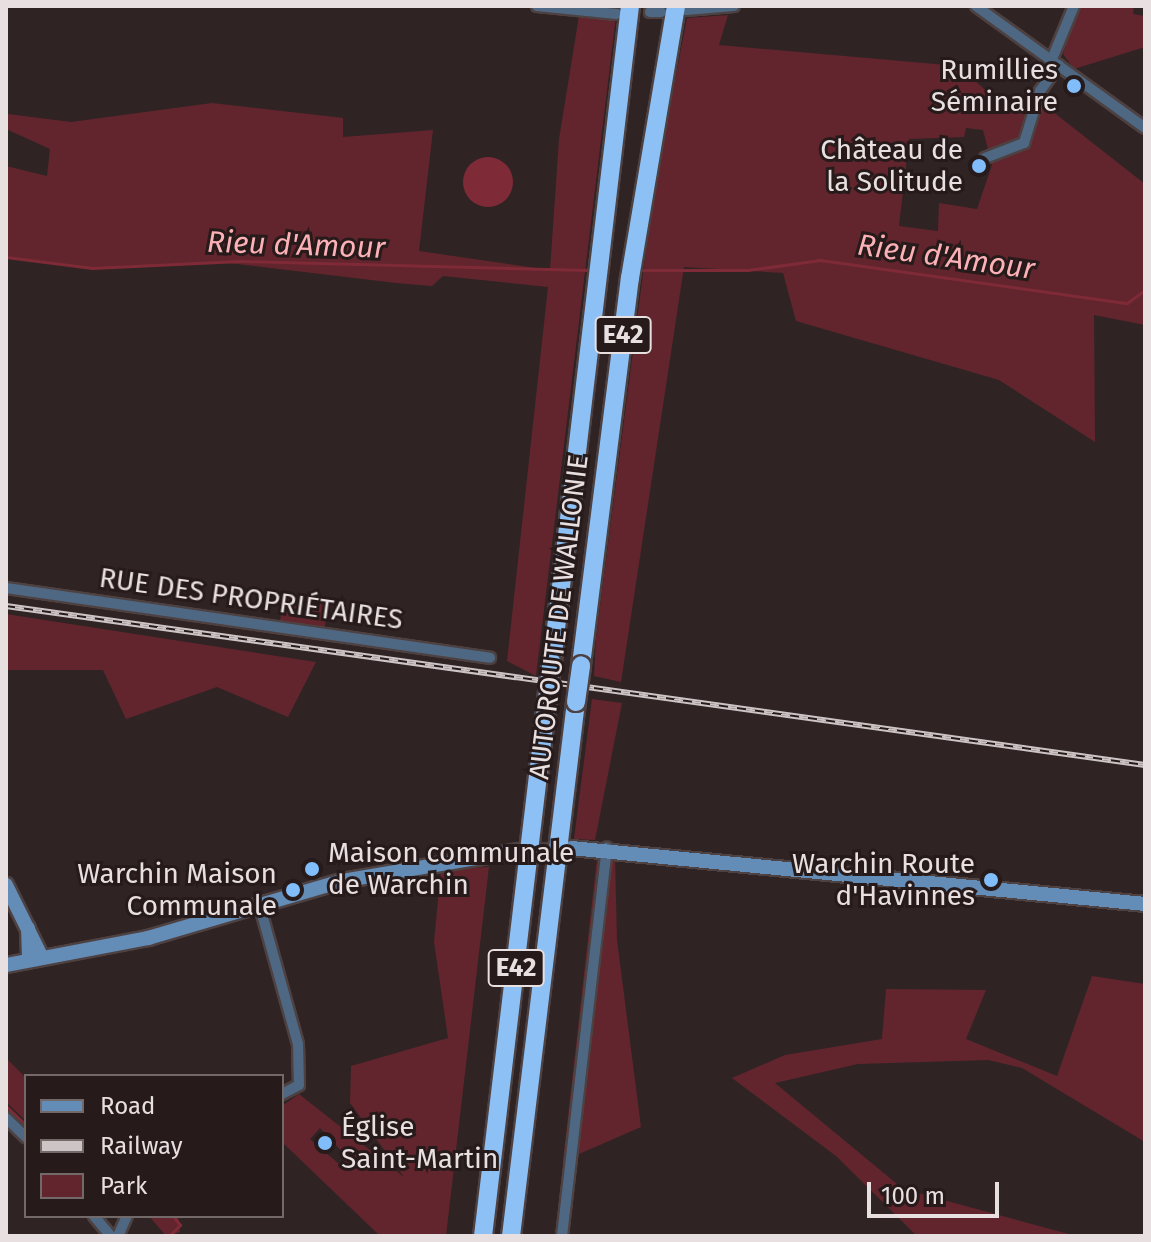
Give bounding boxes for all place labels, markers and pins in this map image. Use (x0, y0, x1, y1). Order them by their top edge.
place label: Rumillies Séminaire (931, 53, 1058, 119)
marker: Rumillies Séminaire (1065, 77, 1083, 95)
place label: Château de la Solitude (820, 133, 963, 199)
marker: Château de la Solitude (970, 157, 988, 175)
place label: Maison communale de Warchin (328, 836, 574, 902)
place label: Warchin Route d'Havinnes (792, 847, 975, 913)
place label: Warchin Maison Communale (77, 857, 277, 923)
marker: Maison communale de Warchin (303, 860, 321, 878)
marker: Warchin Route d'Havinnes (982, 871, 1000, 889)
marker: Warchin Maison Communale (284, 881, 302, 899)
place label: Église Saint-Martin (341, 1110, 498, 1176)
marker: Église Saint-Martin (316, 1134, 334, 1152)

